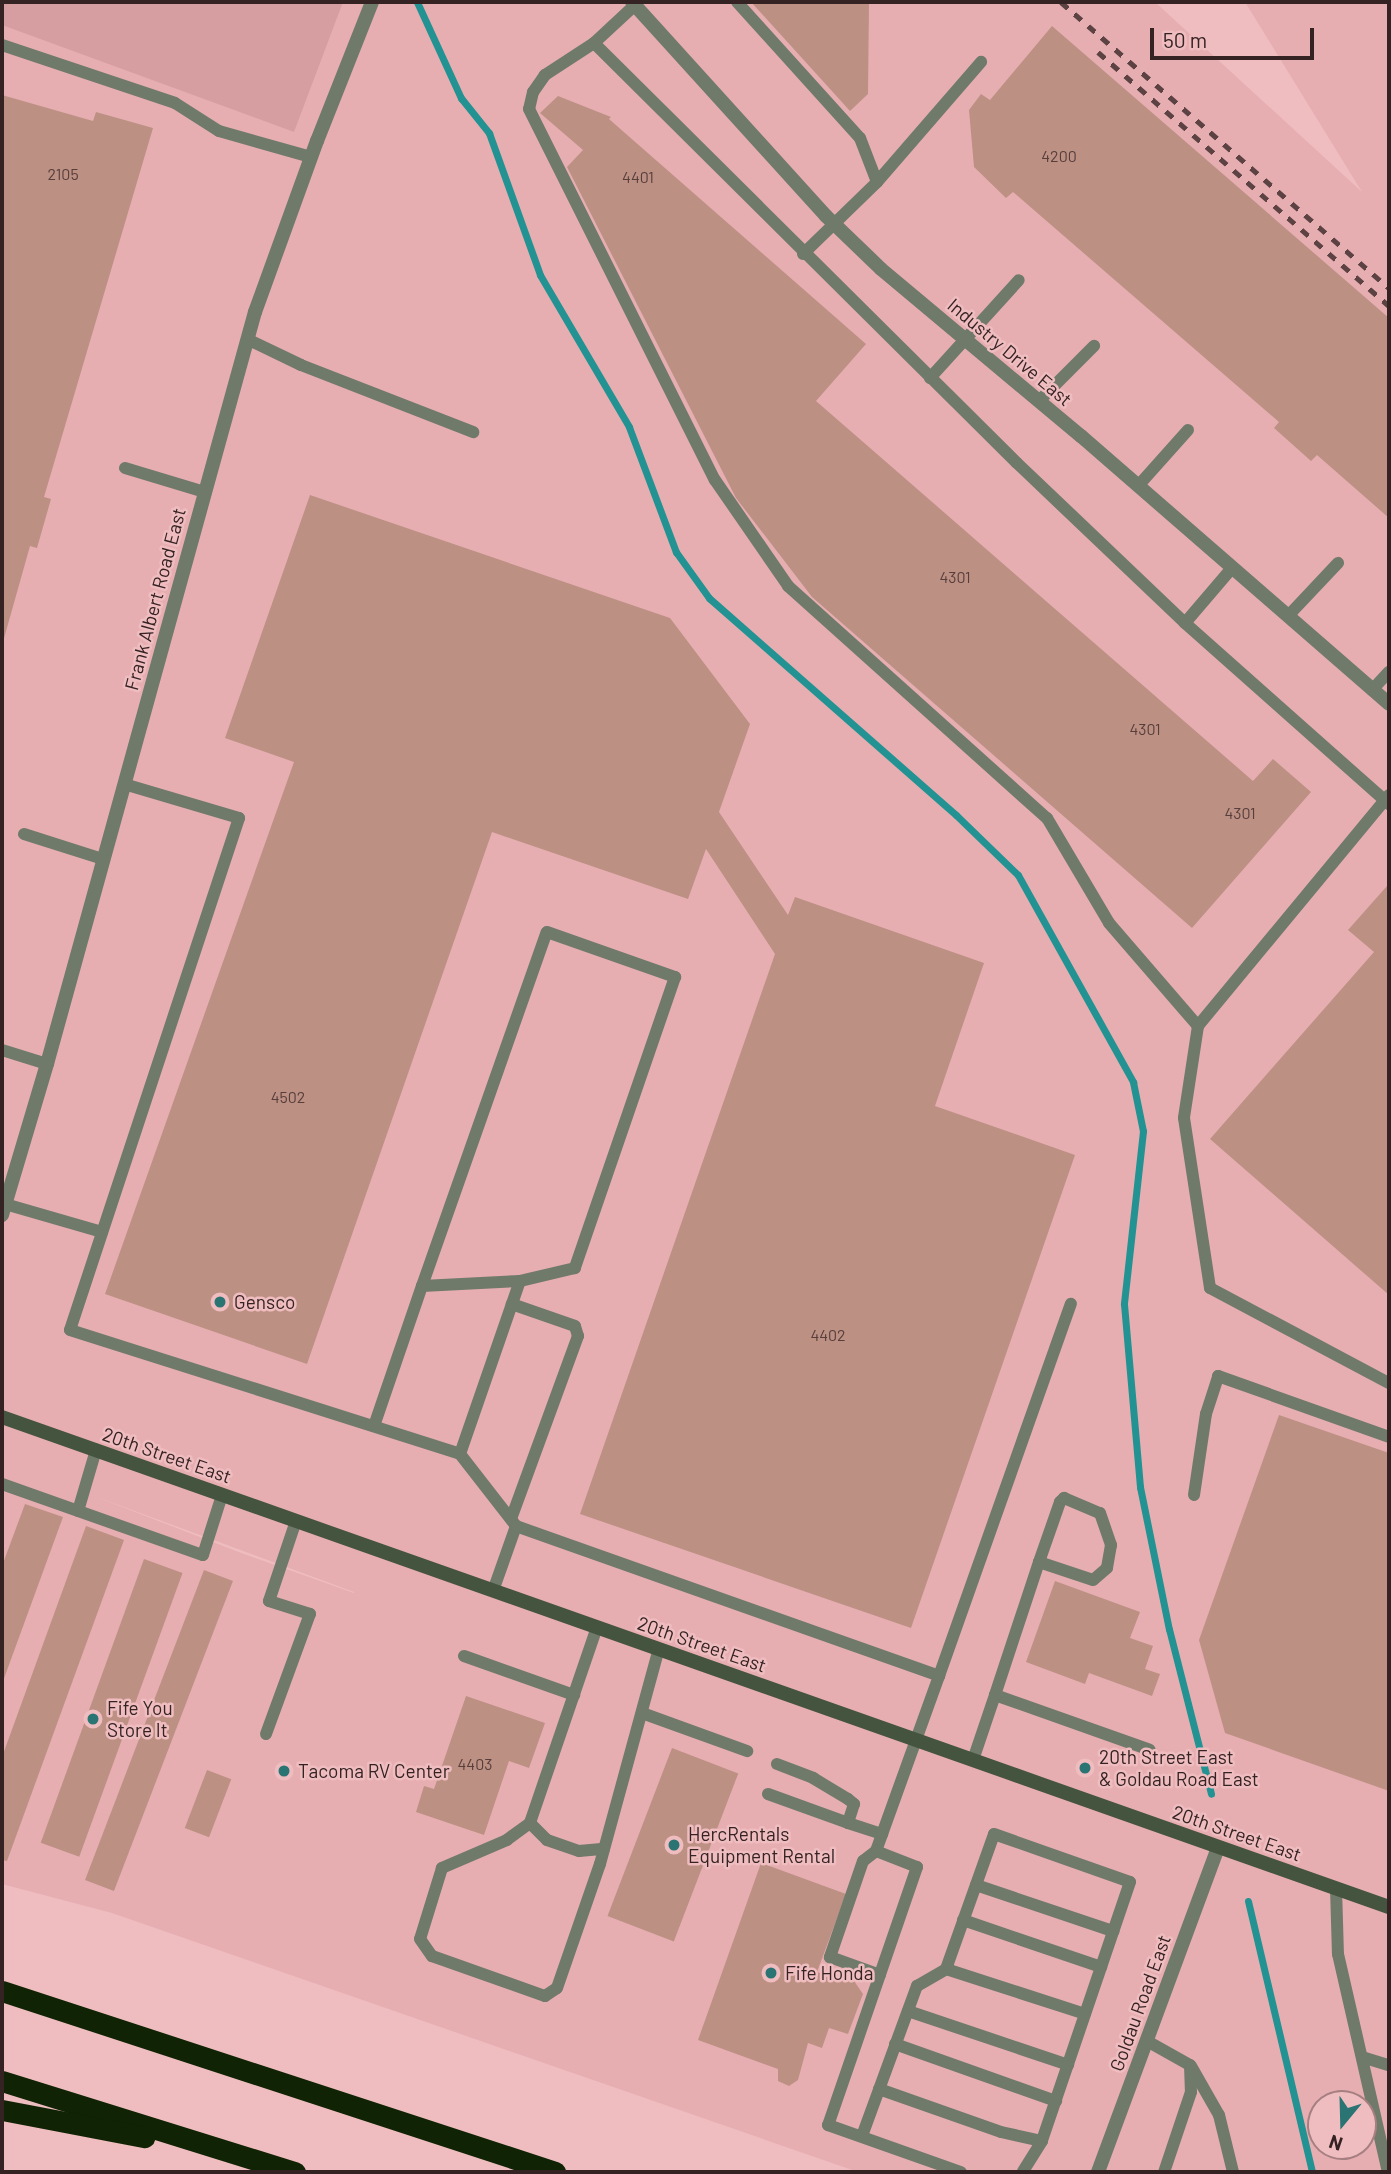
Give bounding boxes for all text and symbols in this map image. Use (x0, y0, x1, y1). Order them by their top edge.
scale bar (1153, 14, 1318, 58)
text: 50 m (1163, 27, 1207, 52)
house number: 4200 (1041, 146, 1077, 166)
house number: 2105 (47, 164, 79, 184)
house number: 4401 (622, 167, 654, 187)
street label: Industry Drive East (943, 293, 1077, 411)
street label: Frank Albert Road East (120, 505, 190, 693)
house number: 4301 (939, 567, 971, 587)
house number: 4301 (1129, 719, 1161, 739)
house number: 4301 (1224, 803, 1256, 823)
house number: 4502 (271, 1087, 305, 1107)
place label: Gensco (234, 1291, 295, 1313)
marker: Gensco (212, 1294, 228, 1310)
house number: 4402 (810, 1325, 846, 1345)
street label: 20th Street East (100, 1422, 234, 1488)
street label: 20th Street East (635, 1611, 769, 1677)
place label: Fife You Store It (107, 1697, 173, 1741)
marker: Fife You Store It (85, 1711, 101, 1727)
place label: 20th Street East & Goldau Road East (1099, 1746, 1259, 1790)
house number: 4403 (458, 1754, 492, 1774)
place label: Tacoma RV Center (298, 1760, 450, 1782)
marker: 20th Street East & Goldau Road East (1077, 1760, 1093, 1776)
marker: Tacoma RV Center (276, 1763, 292, 1779)
street label: 20th Street East (1170, 1800, 1304, 1866)
place label: HercRentals Equipment Rental (688, 1823, 835, 1867)
marker: HercRentals Equipment Rental (666, 1837, 682, 1853)
street label: Goldau Road East (1105, 1932, 1175, 2074)
place label: Fife Honda (785, 1962, 873, 1984)
marker: Fife Honda (763, 1965, 779, 1981)
north arrow (1307, 2090, 1377, 2160)
text: N (1326, 2131, 1345, 2156)

